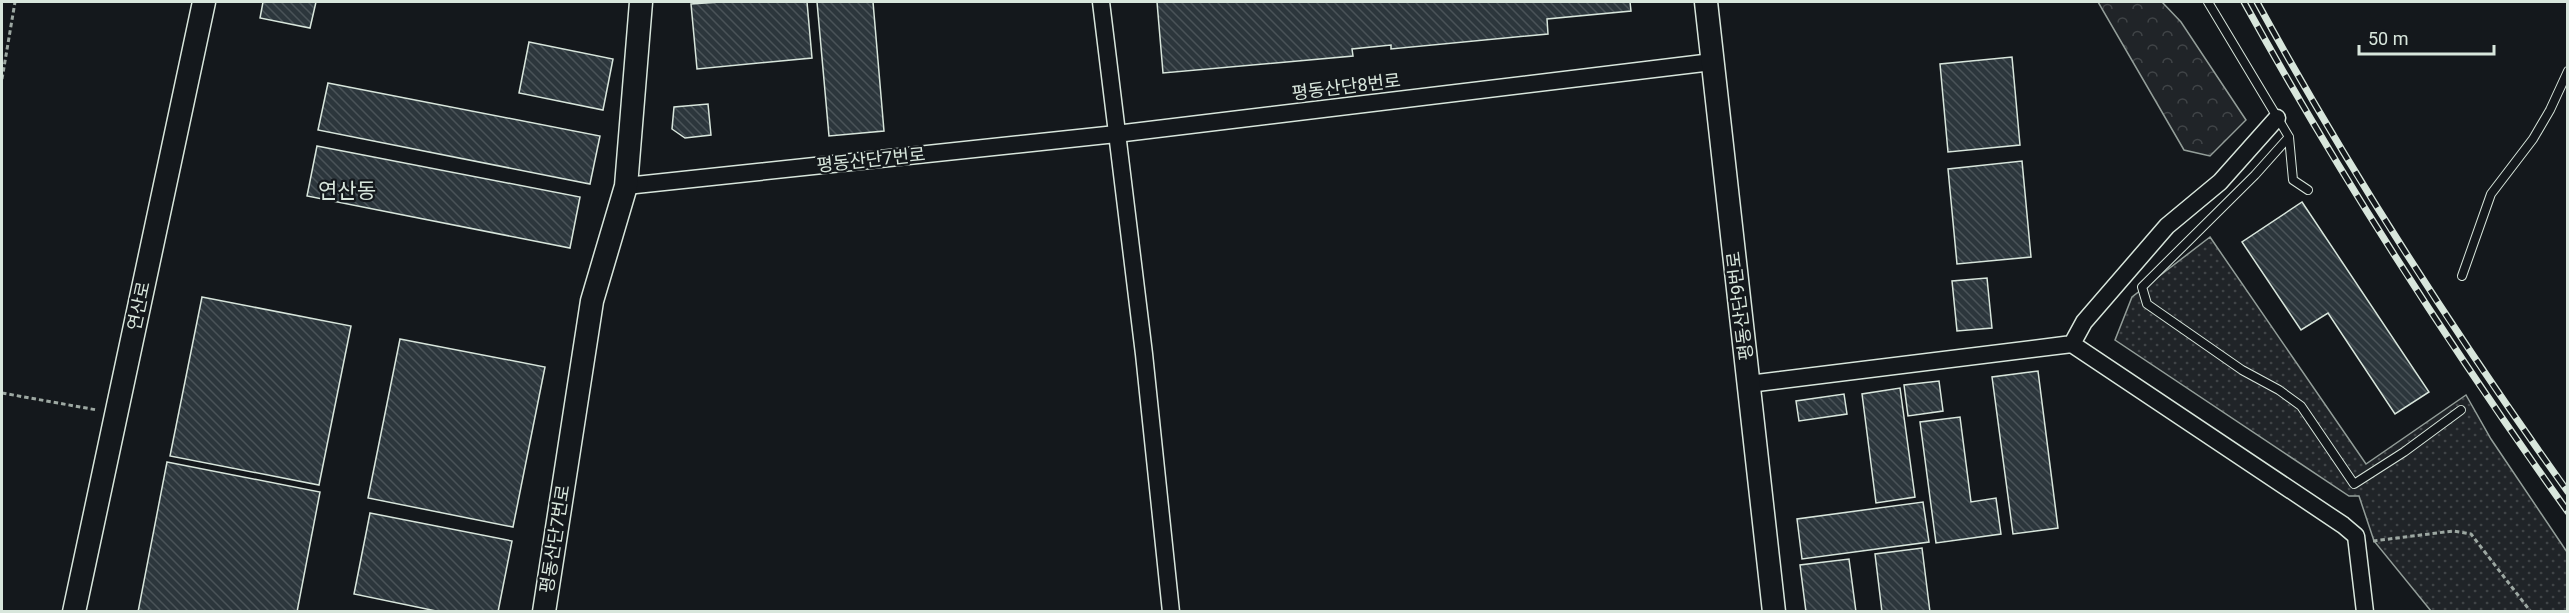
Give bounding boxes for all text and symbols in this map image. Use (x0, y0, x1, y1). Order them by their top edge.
scale bar (2359, 18, 2494, 56)
text: 50 m (2368, 28, 2408, 49)
street label: 평동산단8번로 (1290, 69, 1402, 104)
street label: 평동산단7번로 (815, 143, 926, 176)
district label: 연산동 (318, 179, 376, 203)
street label: 평동산단9번로 (1722, 250, 1757, 362)
street label: 연산로 (123, 279, 154, 332)
street label: 평동산단7번로 (536, 483, 573, 595)

